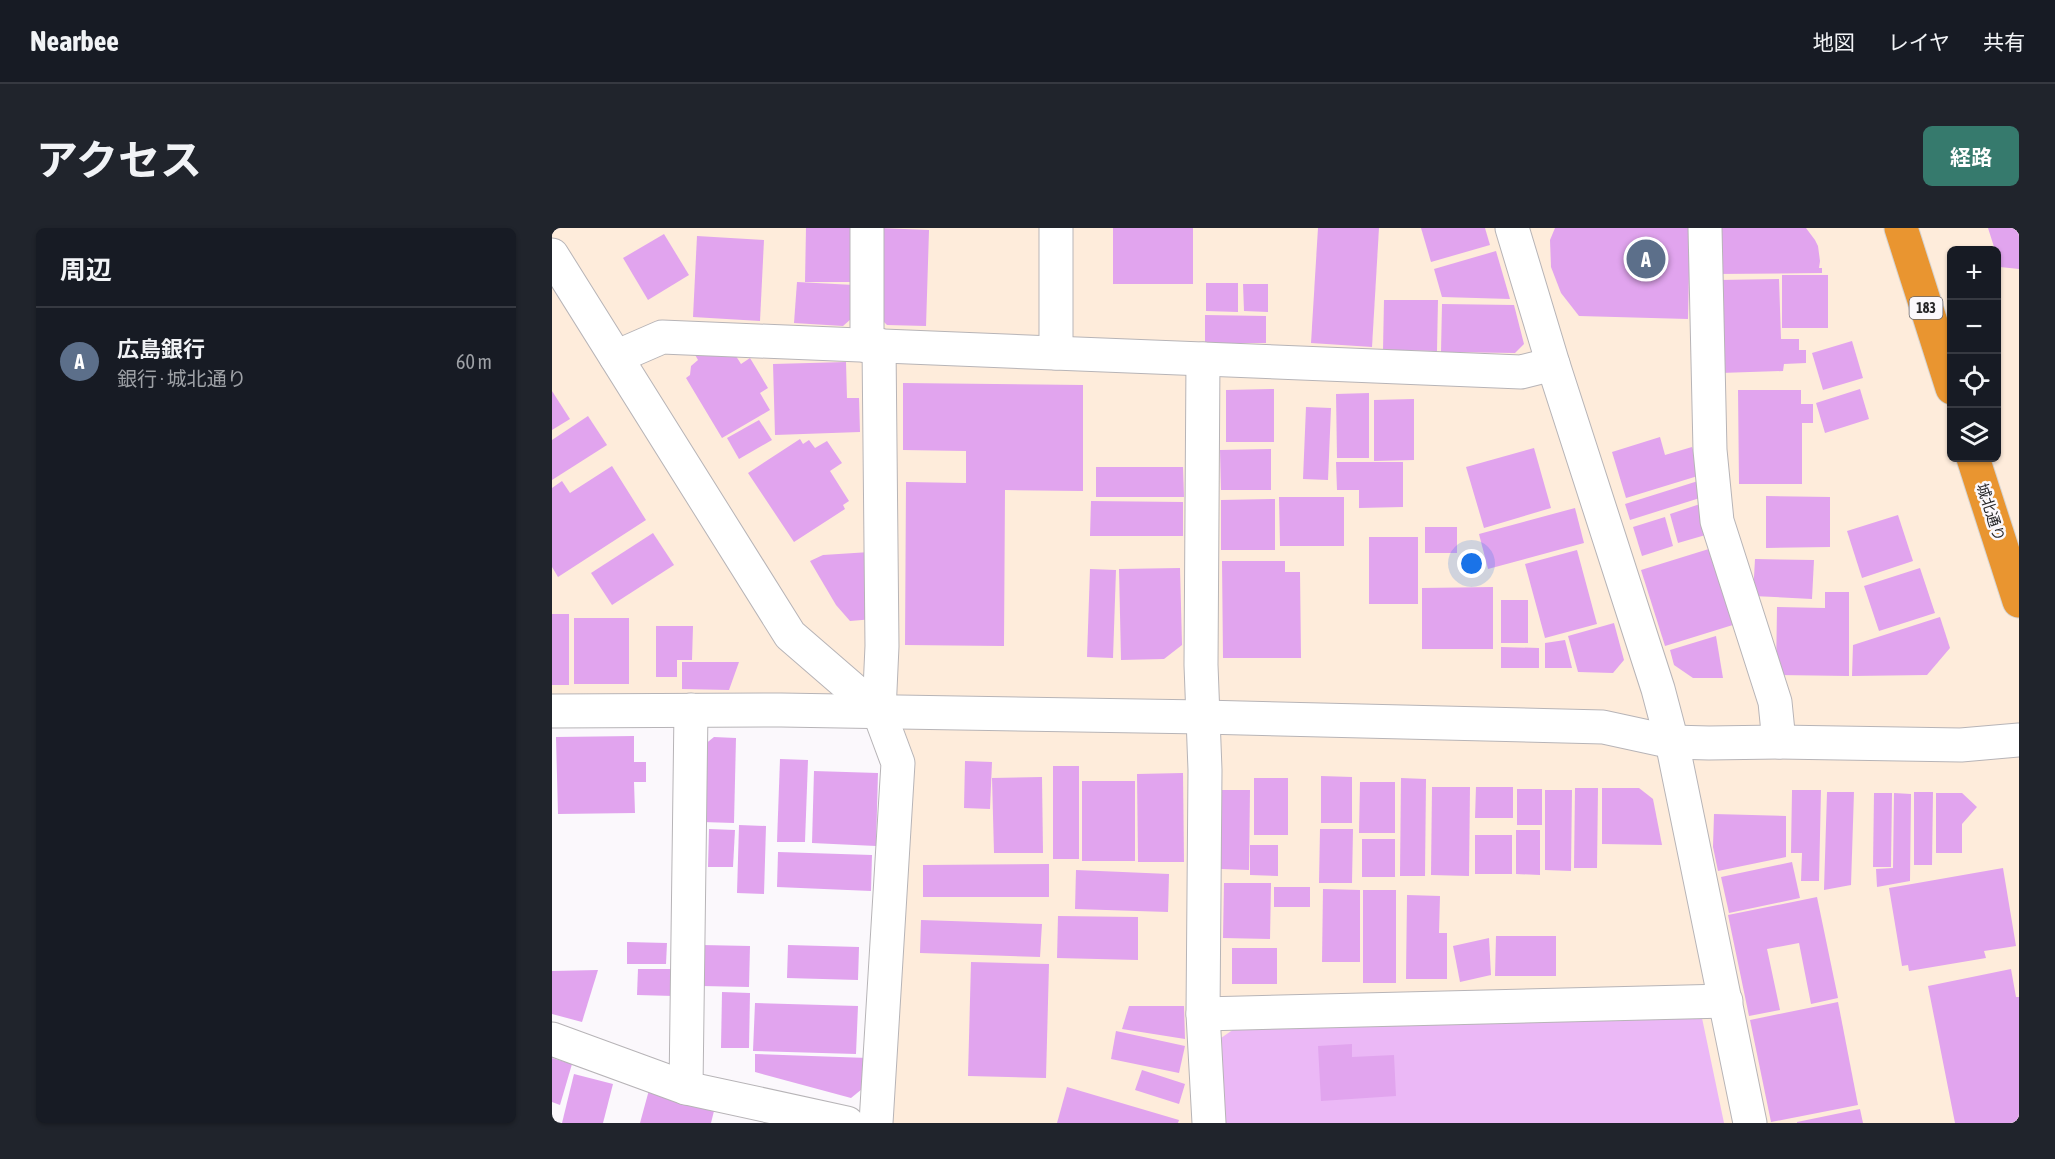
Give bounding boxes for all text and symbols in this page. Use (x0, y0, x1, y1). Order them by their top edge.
text: Nearbee (30, 25, 119, 57)
text: 地図 (1813, 30, 1855, 54)
text: レイヤ (1888, 30, 1950, 54)
text: 共有 (1983, 30, 2025, 54)
button: 経路 (1923, 126, 2019, 186)
text: アクセス (36, 136, 202, 184)
pin: A (1626, 237, 1666, 282)
map controls (1947, 246, 2001, 462)
button: + (1947, 246, 2001, 300)
text: 周辺 (60, 255, 112, 285)
road number: 183 (1910, 297, 1942, 319)
button: − (1947, 300, 2001, 354)
text: 広島銀行 (117, 336, 205, 362)
text: A (75, 350, 84, 373)
text: 60 m (456, 350, 492, 373)
button: locate (1947, 354, 2001, 408)
text: 銀行 · 城北通り (117, 367, 247, 390)
button: layers (1947, 408, 2001, 462)
street label: 城北通り (1974, 481, 2008, 543)
your location (1457, 549, 1486, 578)

